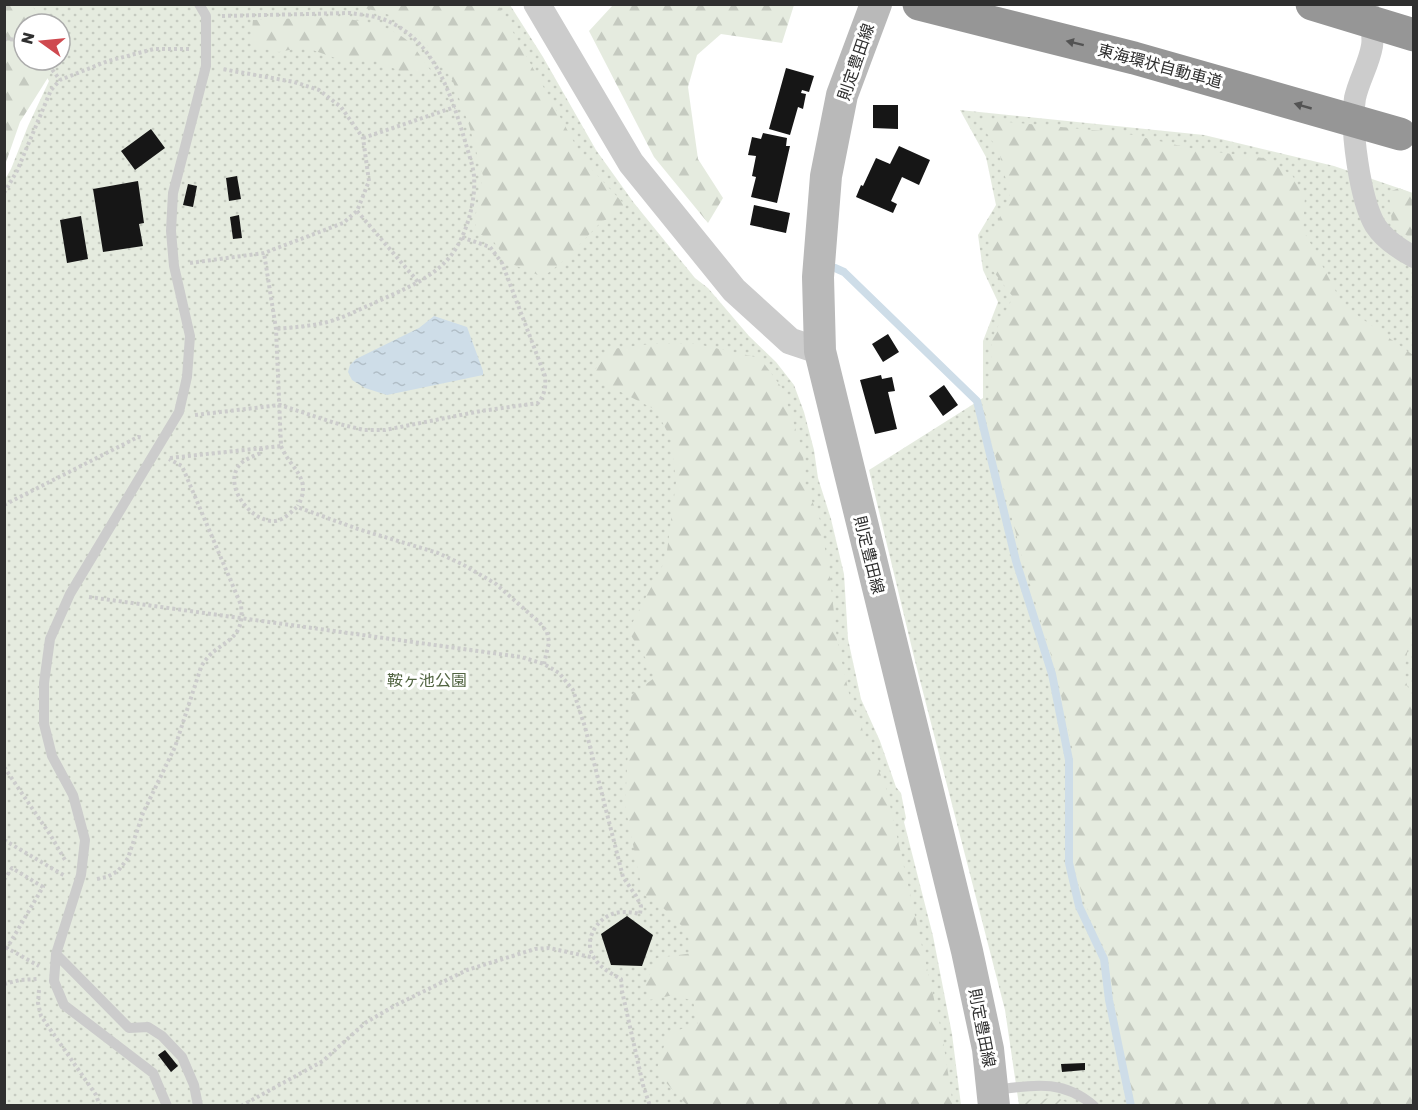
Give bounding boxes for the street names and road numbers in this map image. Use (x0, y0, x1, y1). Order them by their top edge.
street label: 則定豊田線 (834, 21, 878, 103)
street label: 東海環状自動車道 (1096, 40, 1224, 92)
street label: 則定豊田線 (850, 514, 888, 596)
street label: 則定豊田線 (965, 987, 999, 1069)

